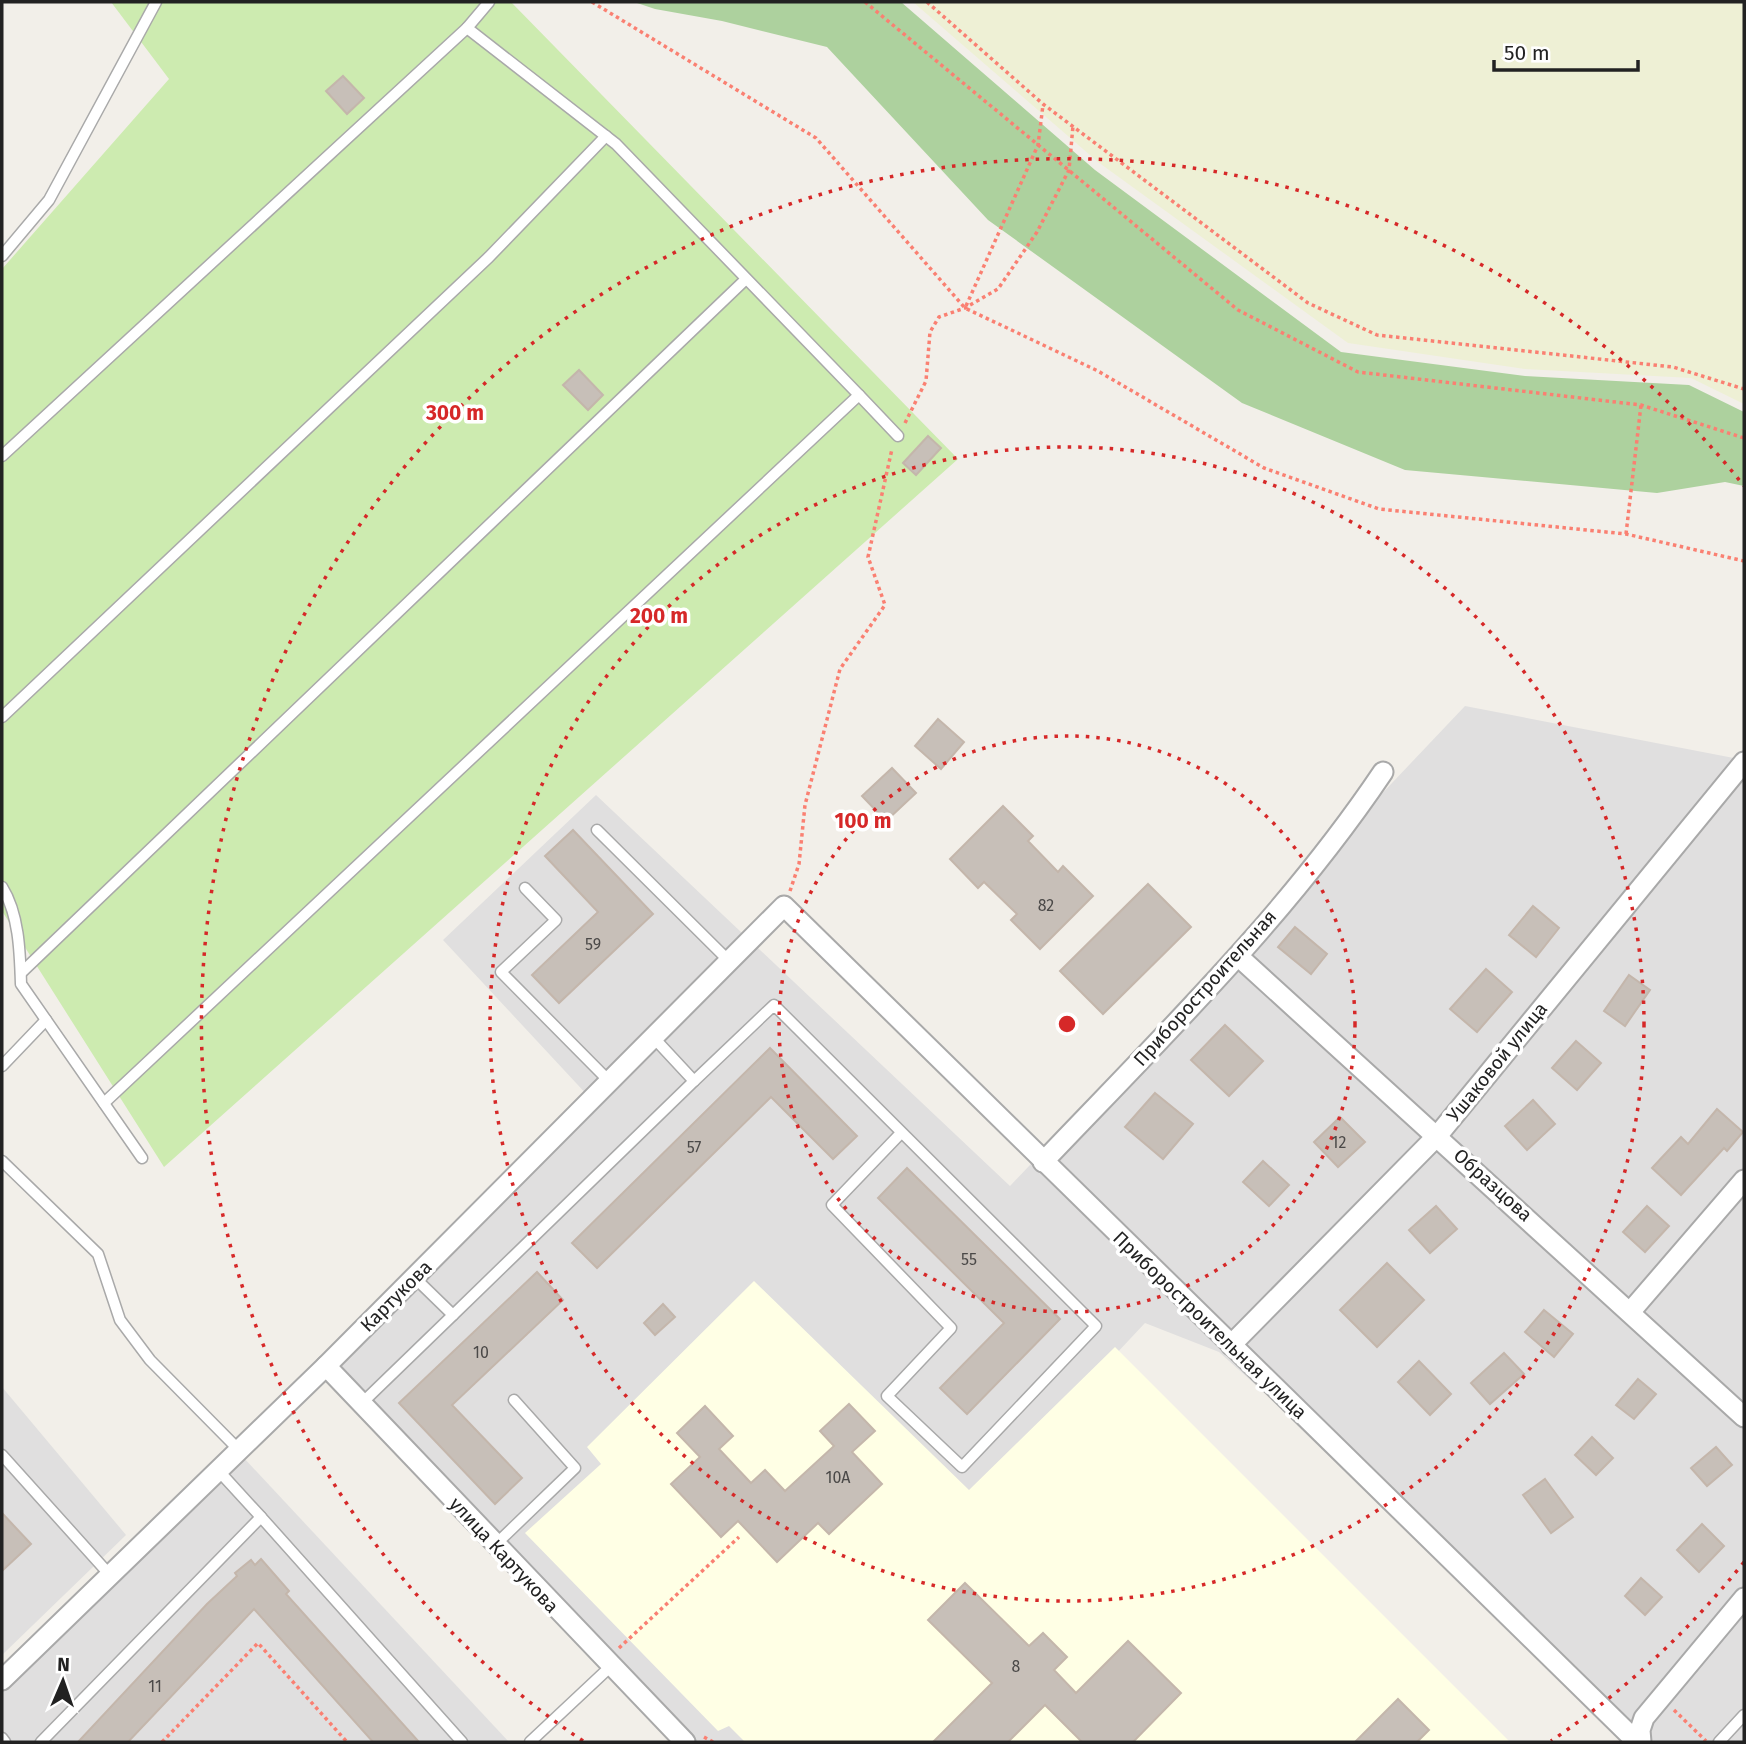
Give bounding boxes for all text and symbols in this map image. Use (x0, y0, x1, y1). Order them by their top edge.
scale bar (1494, 28, 1638, 72)
text: 50 m (1504, 40, 1550, 66)
text: 300 m (425, 400, 484, 426)
text: 200 m (630, 603, 688, 629)
text: 100 m (834, 808, 892, 834)
house number: 82 (1038, 896, 1054, 915)
street label: Приборостроительная (1129, 905, 1281, 1071)
house number: 59 (585, 935, 601, 954)
street label: Ушаковой улица (1442, 998, 1552, 1126)
centre of rings (1055, 1012, 1079, 1036)
house number: 12 (1332, 1133, 1346, 1152)
house number: 57 (687, 1138, 701, 1157)
street label: Образцова (1449, 1144, 1537, 1226)
street label: Приборостроительная улица (1108, 1226, 1312, 1424)
house number: 55 (961, 1250, 977, 1269)
street label: Картукова (355, 1255, 437, 1337)
house number: 10 (473, 1343, 489, 1362)
house number: 10А (825, 1468, 851, 1487)
street label: улица Картукова (445, 1492, 563, 1618)
north arrow (28, 1646, 98, 1716)
text: N (57, 1653, 70, 1676)
house number: 8 (1012, 1657, 1021, 1676)
house number: 11 (148, 1677, 162, 1696)

